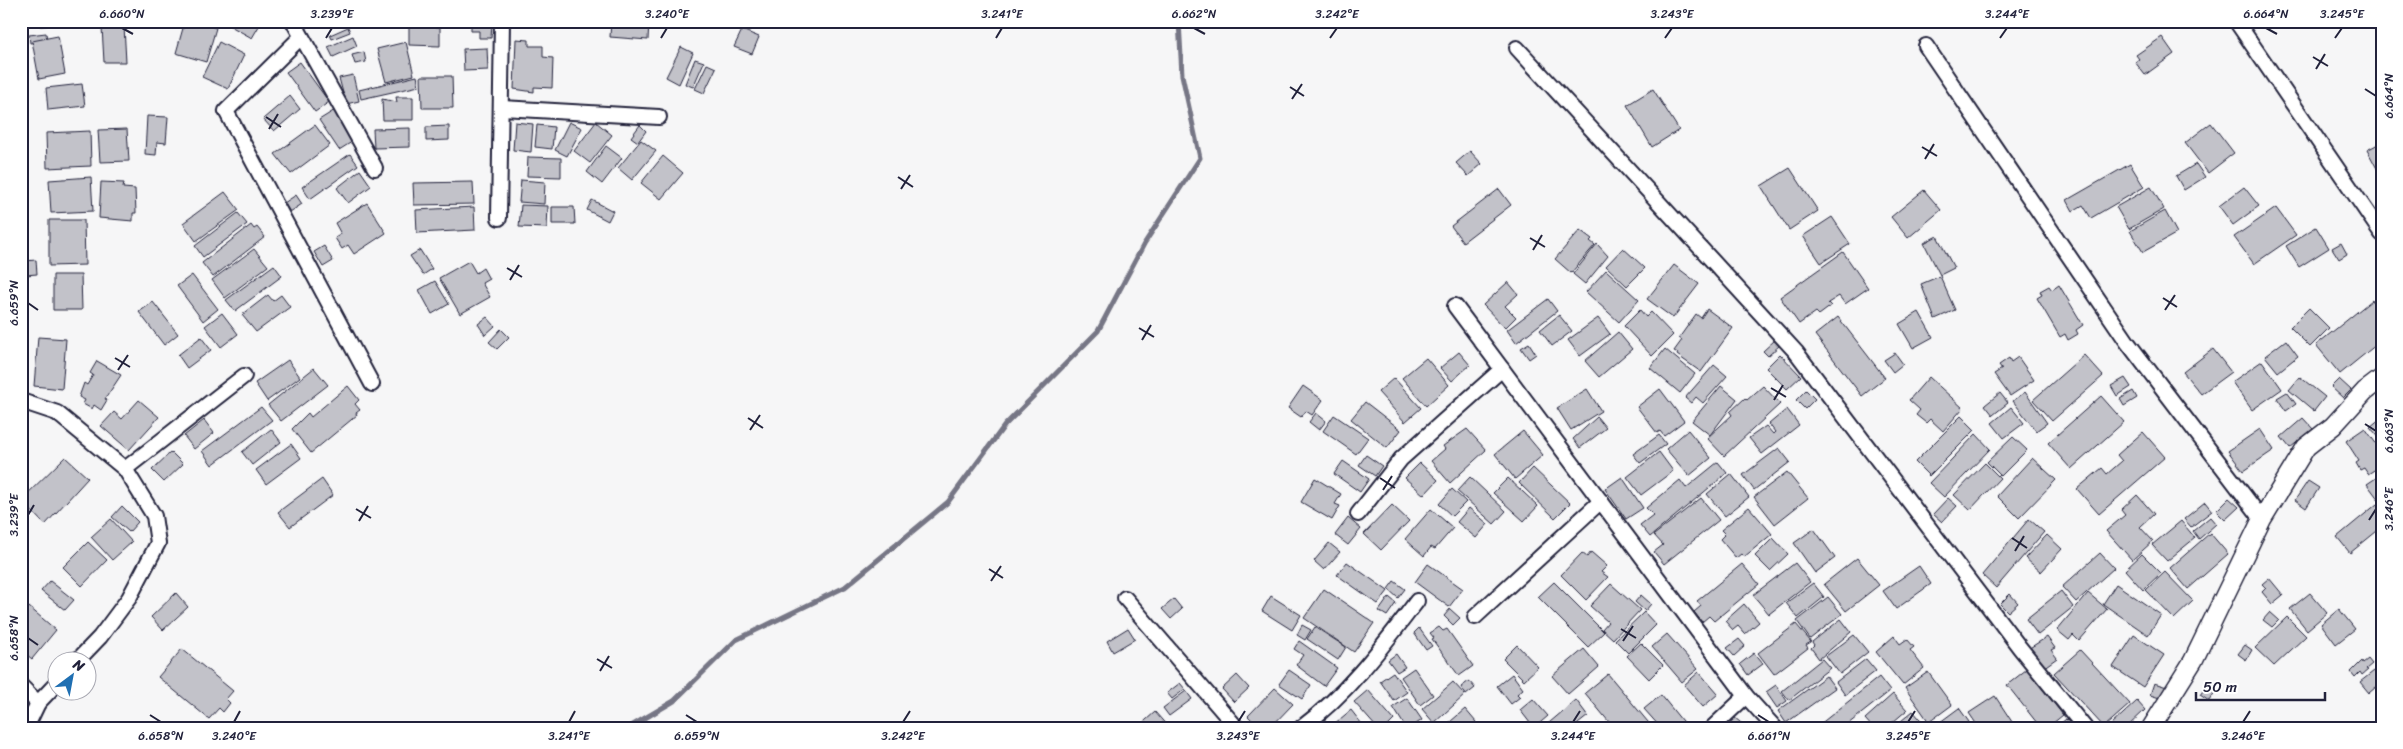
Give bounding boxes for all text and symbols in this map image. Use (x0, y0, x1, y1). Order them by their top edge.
text: 6.660°N (99, 3, 145, 25)
text: 3.239°E (311, 3, 355, 25)
text: 3.240°E (645, 3, 690, 25)
text: 3.241°E (981, 3, 1024, 25)
text: 6.662°N (1172, 3, 1217, 25)
text: 3.242°E (1315, 3, 1360, 25)
text: 3.243°E (1650, 3, 1695, 25)
text: 3.244°E (1985, 3, 2030, 25)
text: 6.664°N (2243, 3, 2289, 25)
text: 3.245°E (2320, 3, 2365, 25)
text: 6.664°N (2378, 73, 2400, 119)
text: 6.659°N (3, 280, 25, 326)
text: 6.663°N (2378, 408, 2400, 453)
text: 3.246°E (2378, 486, 2400, 531)
text: 3.239°E (3, 492, 25, 536)
text: 6.658°N (3, 615, 25, 661)
north arrow (48, 652, 98, 702)
text: N (67, 652, 90, 679)
scale bar (2196, 669, 2324, 701)
text: 50 m (2203, 674, 2238, 700)
text: 6.658°N (138, 725, 184, 747)
text: 3.240°E (212, 725, 257, 747)
text: 3.241°E (548, 725, 591, 747)
text: 6.659°N (674, 725, 720, 747)
text: 3.242°E (881, 725, 926, 747)
text: 3.243°E (1216, 725, 1261, 747)
text: 3.244°E (1551, 725, 1596, 747)
text: 6.661°N (1748, 725, 1791, 747)
text: 3.245°E (1886, 725, 1931, 747)
text: 3.246°E (2221, 725, 2266, 747)

